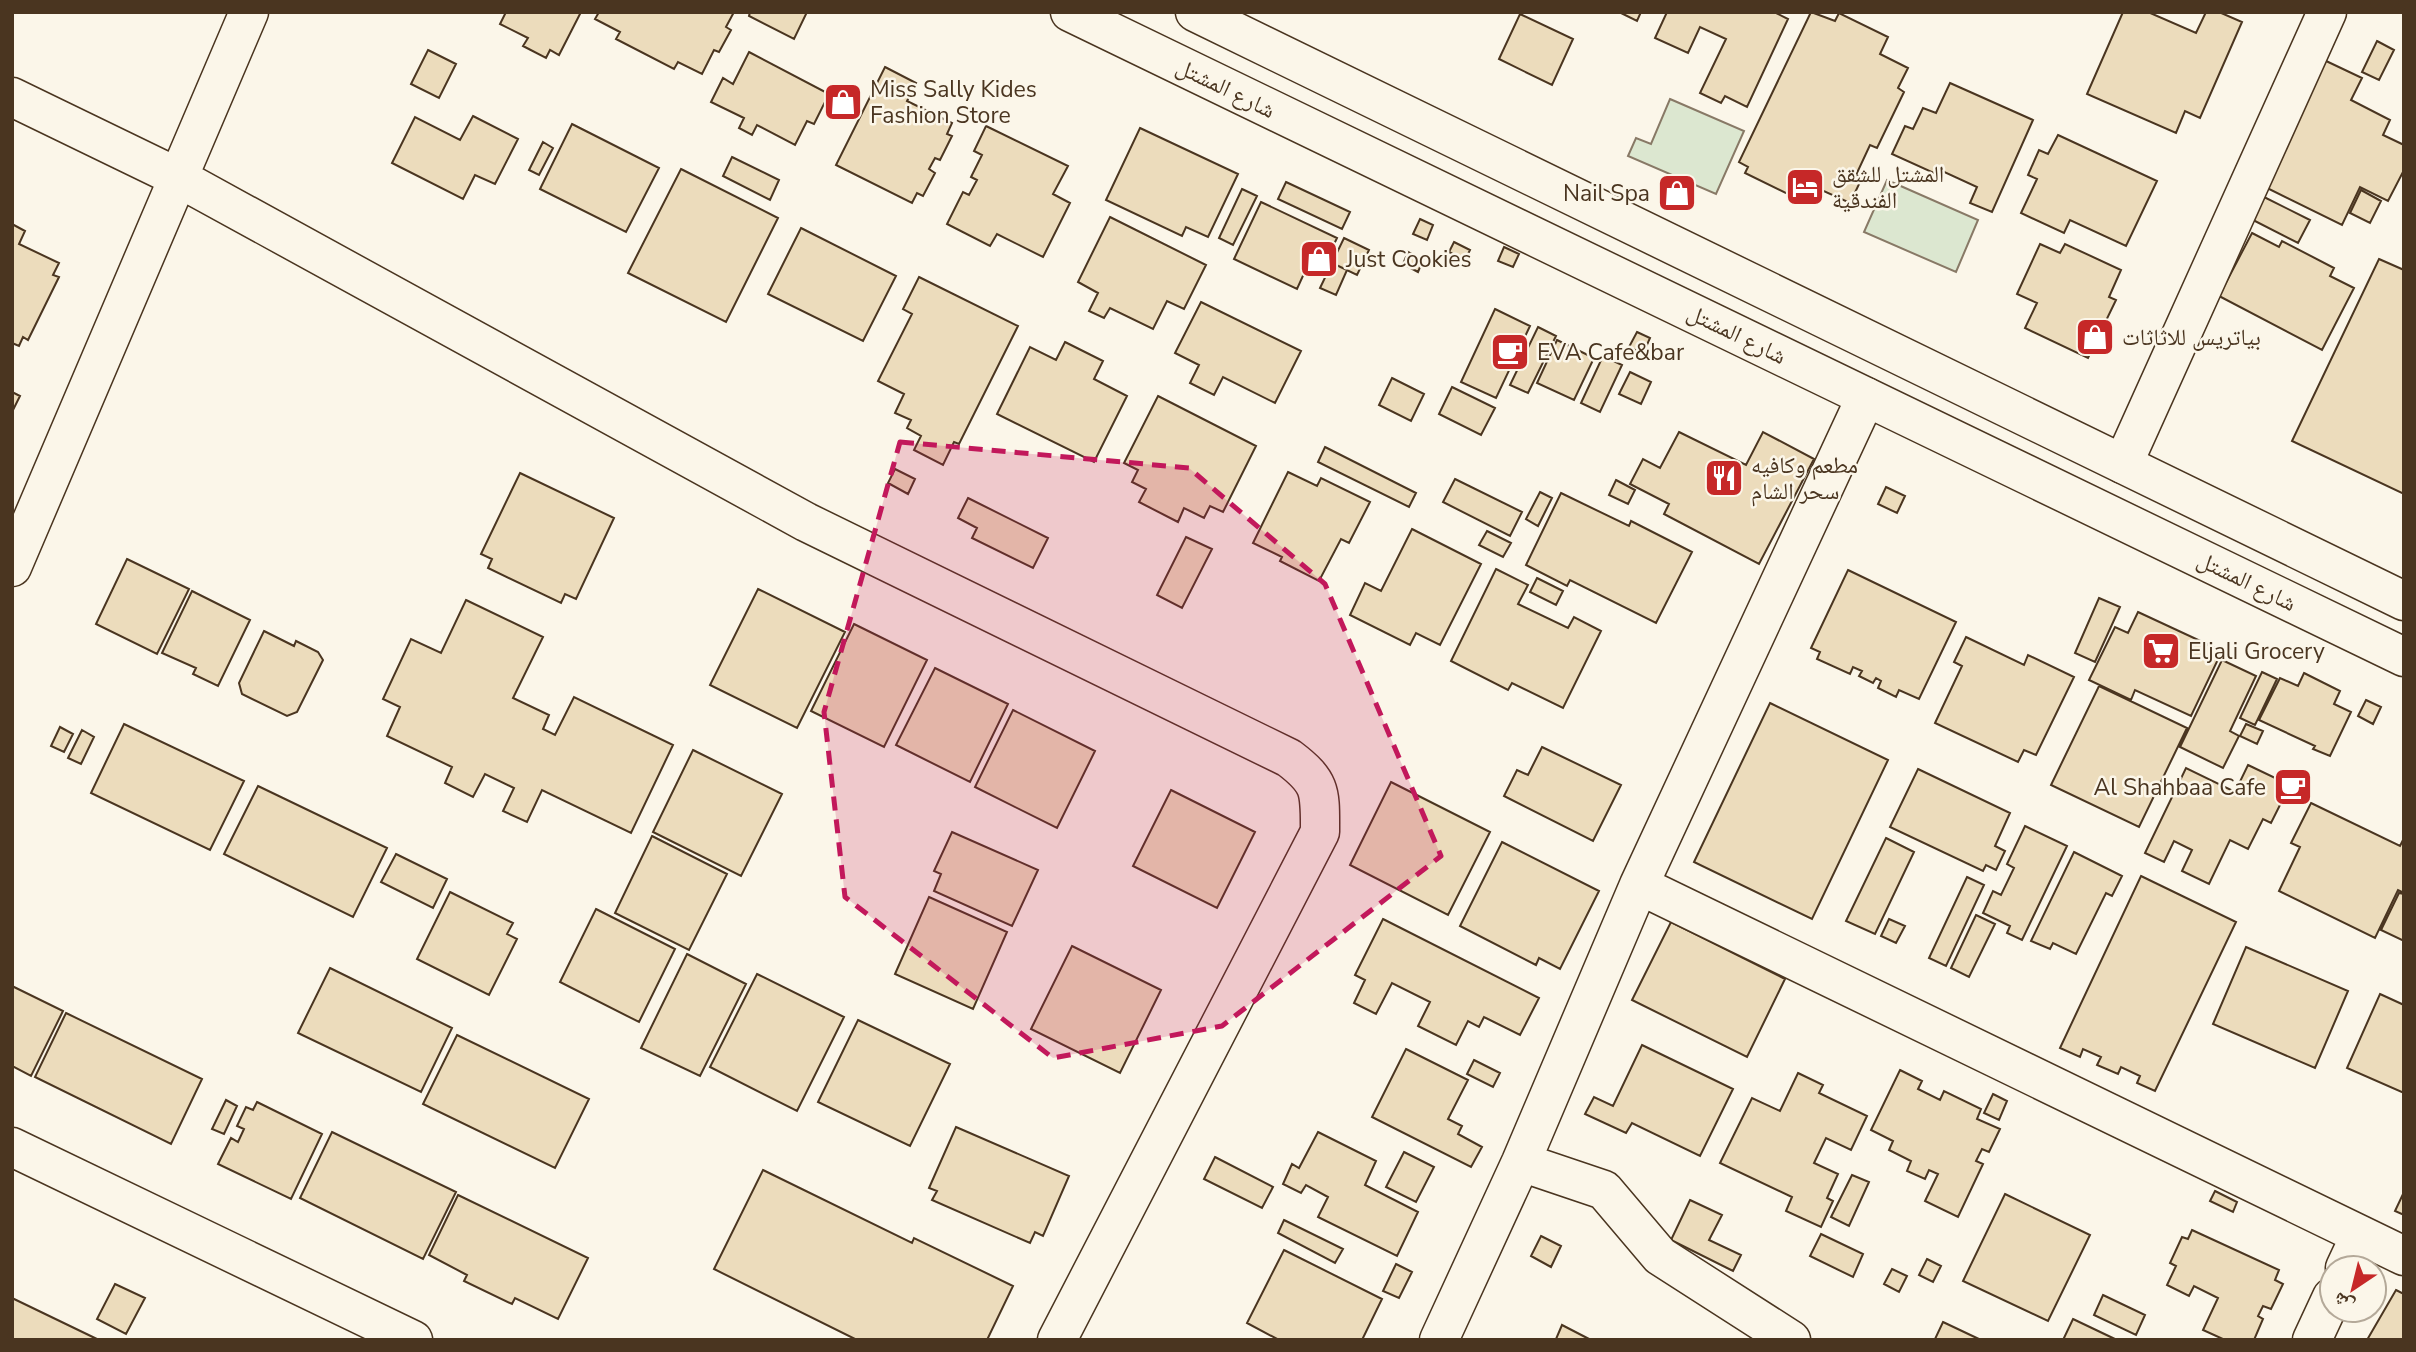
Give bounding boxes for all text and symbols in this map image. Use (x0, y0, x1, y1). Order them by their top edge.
street label: شارع المشتل (1171, 51, 1280, 126)
place label: Miss Sally Kides Fashion Store (870, 74, 1037, 131)
shop icon: Miss Sally Kides Fashion Store (822, 81, 864, 123)
place label: المشتل للشقق الفندقية (1832, 159, 1944, 216)
hotel icon: المشتل للشقق الفندقية (1784, 166, 1826, 208)
shop icon: Nail Spa (1656, 172, 1698, 214)
place label: Nail Spa (1563, 178, 1650, 209)
shop icon: Just Cookies (1298, 238, 1340, 280)
place label: Just Cookies (1345, 244, 1472, 275)
street label: شارع المشتل (1682, 297, 1791, 372)
shop icon: بياتريس للاثاثات (2074, 316, 2116, 358)
place label: بياتريس للاثاثات (2122, 322, 2261, 353)
cafe icon: EVA Cafe&bar (1489, 331, 1531, 373)
place label: EVA Cafe&bar (1537, 337, 1685, 368)
place label: مطعم وكافيه سحر الشام (1751, 450, 1858, 507)
restaurant icon: مطعم وكافيه سحر الشام (1703, 457, 1745, 499)
street label: شارع المشتل (2192, 544, 2301, 619)
supermarket icon: Eljali Grocery (2140, 630, 2182, 672)
place label: Eljali Grocery (2188, 636, 2325, 667)
cafe icon: Al Shahbaa Cafe (2272, 766, 2314, 808)
place label: Al Shahbaa Cafe (2093, 772, 2266, 803)
north arrow (2318, 1254, 2388, 1324)
text: ش (2328, 1286, 2360, 1319)

